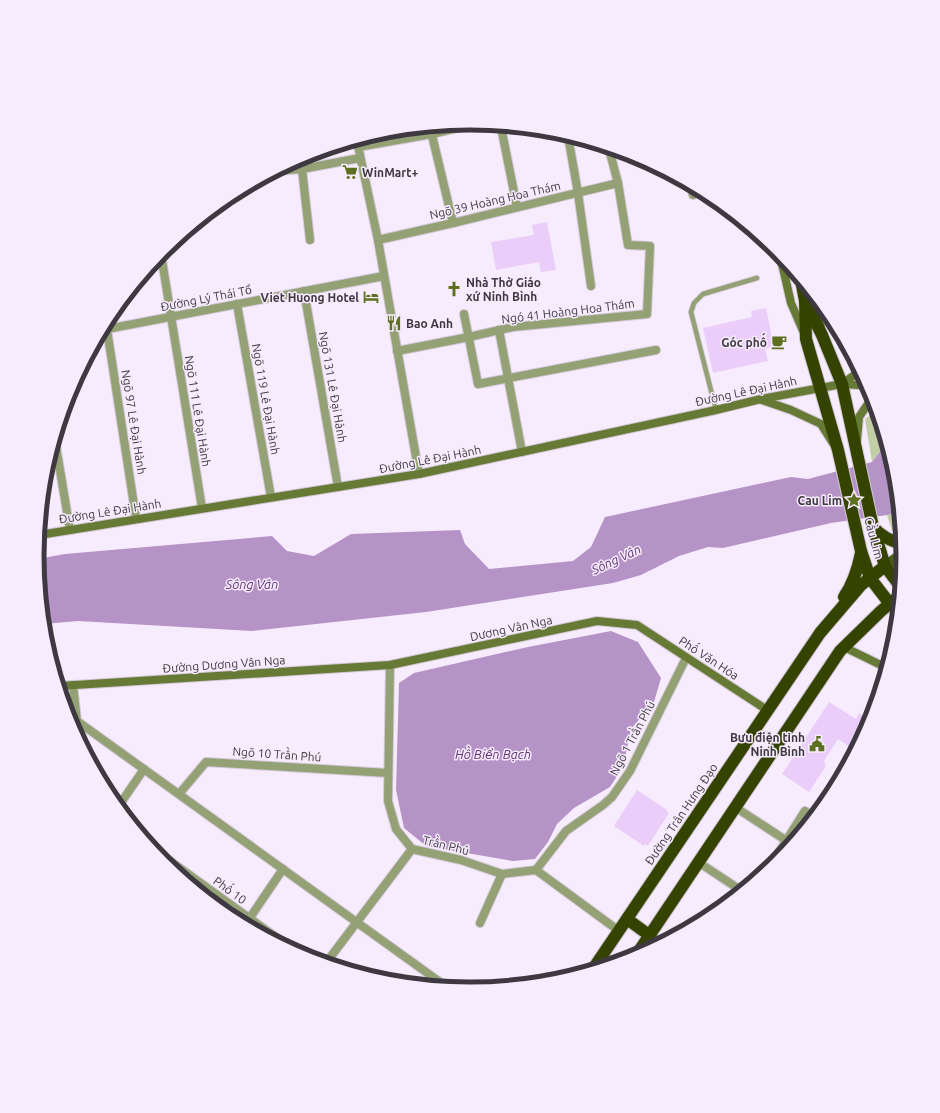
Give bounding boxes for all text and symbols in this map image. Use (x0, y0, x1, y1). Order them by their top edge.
supermarket icon: WinMart+ (341, 163, 359, 181)
place label: WinMart+ (362, 166, 418, 179)
street label: Ngõ 39 Hoàng Hoa Thám (428, 179, 562, 221)
place label: Nhà Thờ Giáo xứ Ninh Bình (466, 276, 541, 303)
church icon: Nhà Thờ Giáo xứ Ninh Bình (445, 280, 463, 298)
street label: Đường Lý Thái Tổ (159, 283, 253, 313)
hotel icon: Viet Huong Hotel (362, 288, 380, 306)
place label: Viet Huong Hotel (261, 291, 359, 304)
street label: Ngó 41 Hoàng Hoa Thám (501, 296, 635, 326)
restaurant icon: Bao Anh (385, 314, 403, 332)
place label: Bao Anh (406, 317, 453, 330)
street label: Ngõ 131 Lê Đại Hành (316, 330, 349, 444)
place label: Góc phố (721, 332, 767, 349)
cafe icon: Góc phố (770, 333, 788, 351)
street label: Ngõ 119 Lê Đại Hành (249, 342, 282, 456)
street label: Ngõ 111 Lê Đại Hành (182, 354, 213, 468)
street label: Ngõ 97 Lê Đại Hành (118, 369, 149, 475)
street label: Đường Lê Đại Hành (694, 374, 798, 409)
street label: Đường Lê Đại Hành (378, 443, 482, 476)
place icon: Cau Lim (845, 491, 863, 509)
place label: Cau Lim (798, 494, 842, 507)
street label: Đường Lê Đại Hành (58, 496, 162, 527)
street label: Cầu Lim (862, 516, 887, 560)
water label: Sông Vân (588, 542, 643, 577)
water label: Sông Vân (225, 577, 278, 591)
street label: Dương Vân Nga (469, 613, 553, 643)
street label: Phố Văn Hóa (677, 633, 742, 682)
street label: Đường Dương Vân Nga (162, 653, 286, 675)
street label: Ngõ 1 Trần Phú (606, 698, 657, 777)
place label: Bưu điện tỉnh Ninh Bình (730, 731, 805, 758)
public building icon: Bưu điện tỉnh Ninh Bình (808, 735, 826, 753)
street label: Ngõ 10 Trần Phú (232, 743, 322, 764)
water label: Hồ Biển Bạch (455, 745, 531, 762)
street label: Đường Trân Hưng Đạo (642, 761, 721, 868)
street label: Trần Phú (421, 832, 471, 857)
street label: Phố 10 (211, 873, 250, 906)

